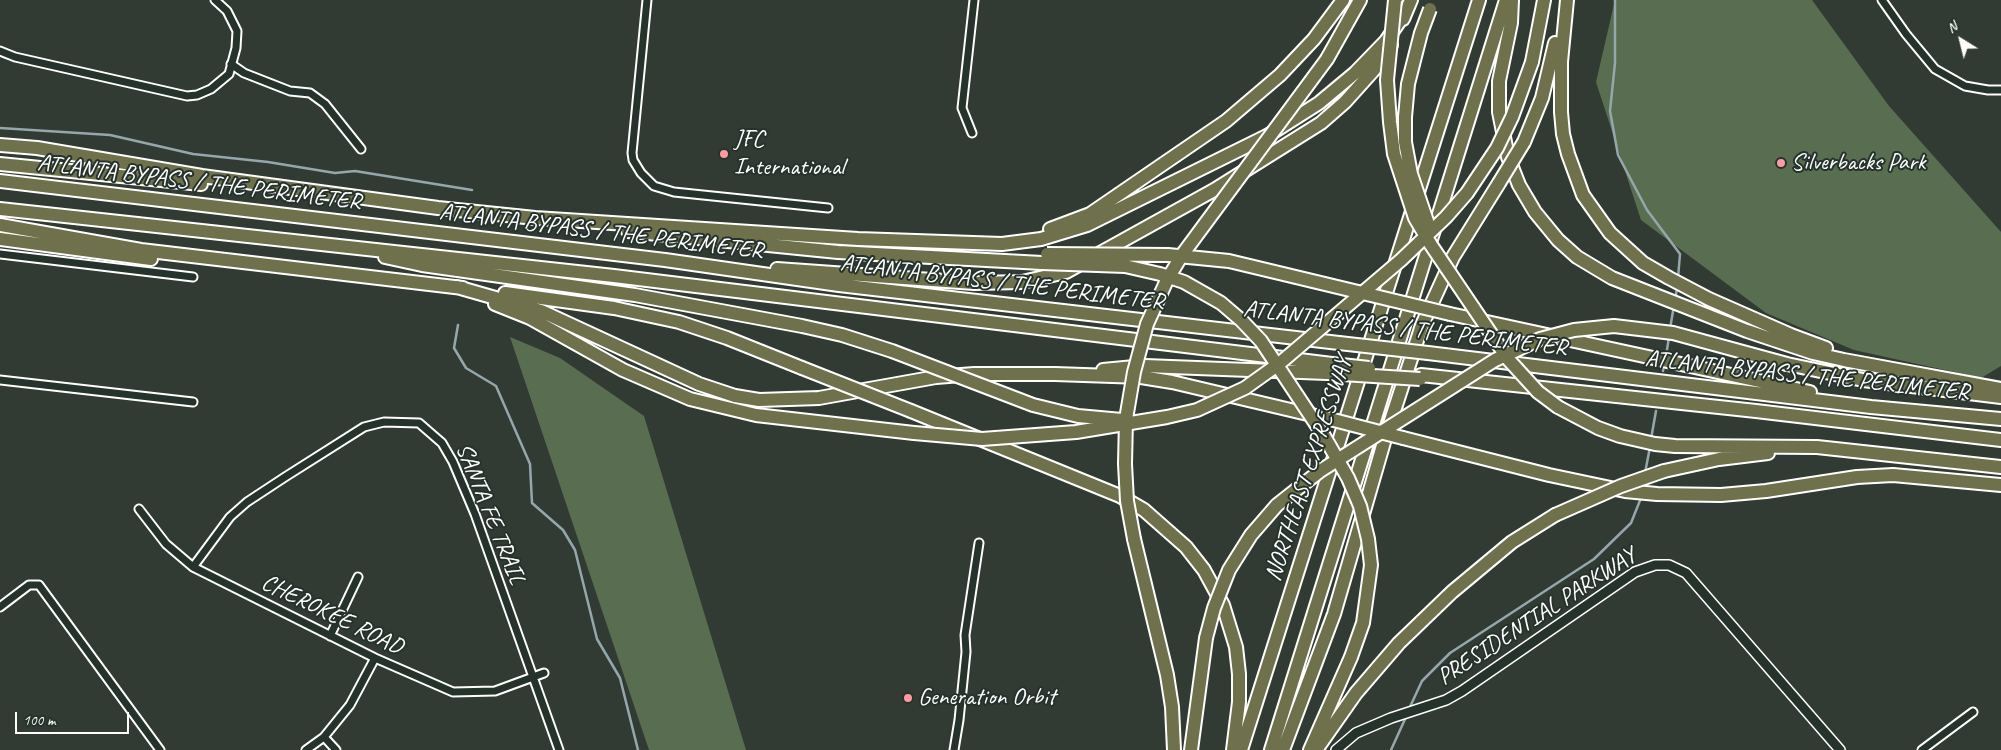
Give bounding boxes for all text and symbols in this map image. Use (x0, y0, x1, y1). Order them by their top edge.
north arrow (1936, 15, 1986, 65)
text: N (1943, 18, 1960, 37)
place label: JFC International (734, 126, 844, 182)
marker: JFC International (718, 148, 730, 160)
street label: ATLANTA BYPASS / THE PERIMETER (36, 149, 362, 217)
place label: Silverbacks Park (1791, 149, 1926, 177)
marker: Silverbacks Park (1775, 157, 1787, 169)
street label: ATLANTA BYPASS / THE PERIMETER (438, 198, 764, 266)
street label: ATLANTA BYPASS / THE PERIMETER (839, 249, 1165, 317)
street label: ATLANTA BYPASS / THE PERIMETER (1242, 295, 1568, 363)
street label: ATLANTA BYPASS / THE PERIMETER (1644, 345, 1970, 407)
street label: NORTHEAST EXPRESSWAY (1259, 353, 1359, 585)
street label: SANTA FE TRAIL (449, 439, 531, 589)
street label: PRESIDENTIAL PARKWAY (1432, 542, 1642, 692)
street label: CHEROKEE ROAD (257, 568, 407, 662)
place label: Generation Orbit (918, 684, 1055, 712)
marker: Generation Orbit (902, 692, 914, 704)
scale bar (18, 702, 131, 734)
text: 100 m (23, 711, 55, 730)

